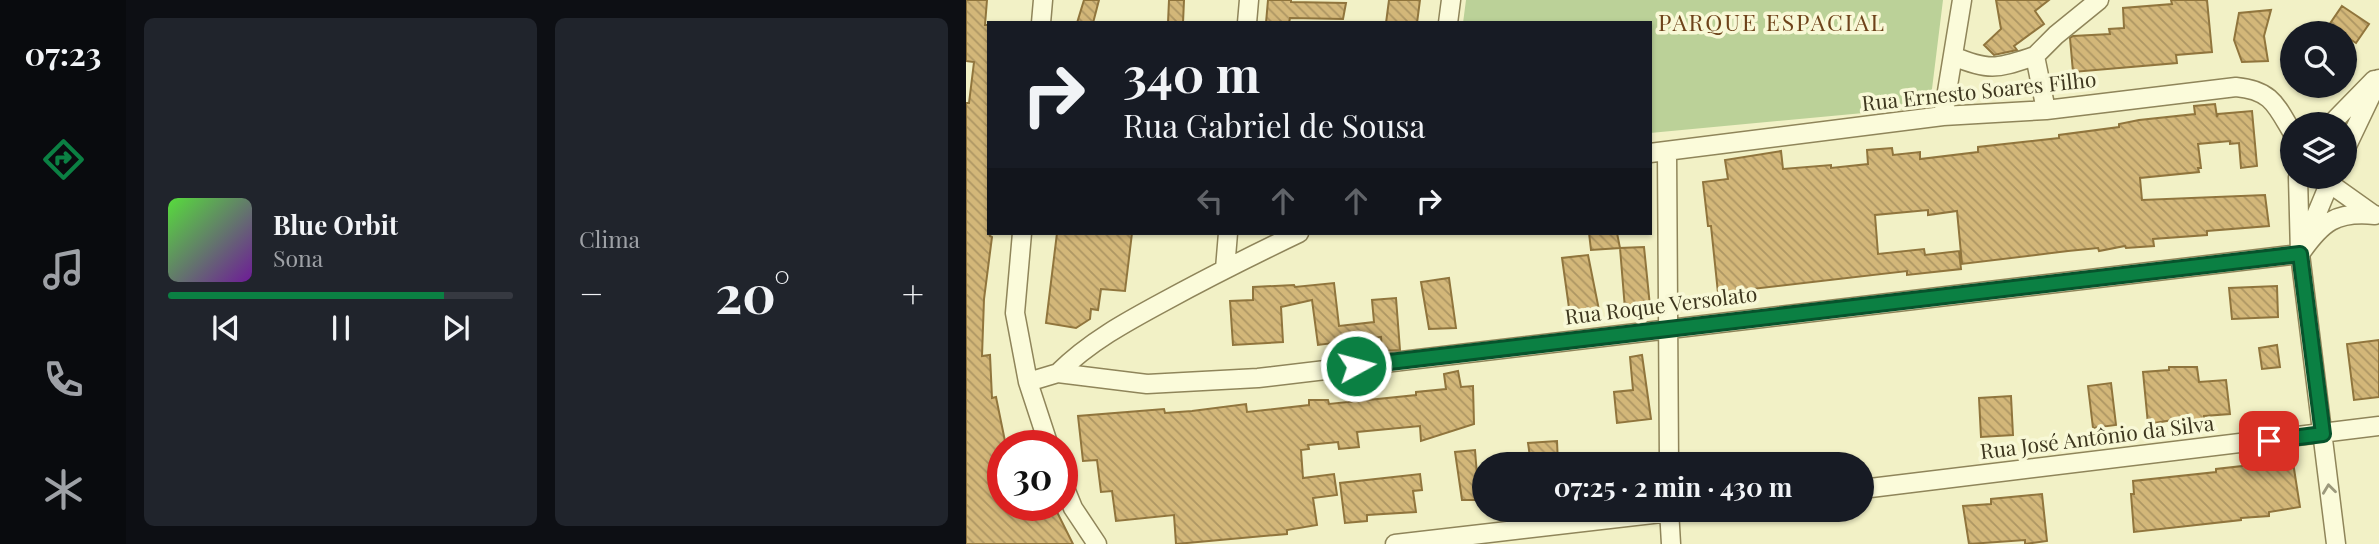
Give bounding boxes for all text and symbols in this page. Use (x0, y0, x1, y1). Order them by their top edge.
district label: PARQUE ESPACIAL (1658, 6, 1886, 37)
map controls (2280, 21, 2357, 189)
button: search (2280, 21, 2357, 98)
text: 07:23 (25, 31, 101, 74)
text: 340 m (1123, 40, 1260, 105)
icon: right (1008, 49, 1099, 140)
street label: Rua Ernesto Soares Filho (1860, 64, 2097, 116)
text: Rua Gabriel de Sousa (1123, 103, 1425, 146)
button: layers (2280, 112, 2357, 189)
icon: directions (39, 135, 88, 184)
icon: left (1191, 182, 1229, 220)
icon: ahead (1264, 182, 1302, 220)
icon: ahead (1337, 182, 1375, 220)
icon: right (1410, 182, 1448, 220)
text: Blue Orbit (273, 207, 398, 242)
text: Clima (579, 223, 640, 254)
text: Sona (273, 242, 323, 273)
icon: music (39, 245, 88, 294)
text: 20° (715, 258, 790, 327)
text: − (579, 267, 604, 318)
text: + (902, 267, 924, 318)
street label: Rua Roque Versolato (1563, 278, 1759, 330)
icon: previous (207, 309, 245, 347)
icon: pause (322, 309, 360, 347)
icon: next (437, 309, 475, 347)
position arrow (1319, 329, 1393, 403)
icon: phone (39, 355, 88, 404)
street label: Rua José Antônio da Silva (1978, 408, 2216, 464)
pin (2239, 411, 2299, 471)
icon: arrive (2250, 422, 2288, 460)
speed limit sign: 30 (987, 430, 1078, 521)
icon: climate (39, 465, 88, 514)
text: 07:25 · 2 min · 430 m (1554, 469, 1792, 504)
one-way arrow (2321, 483, 2336, 495)

